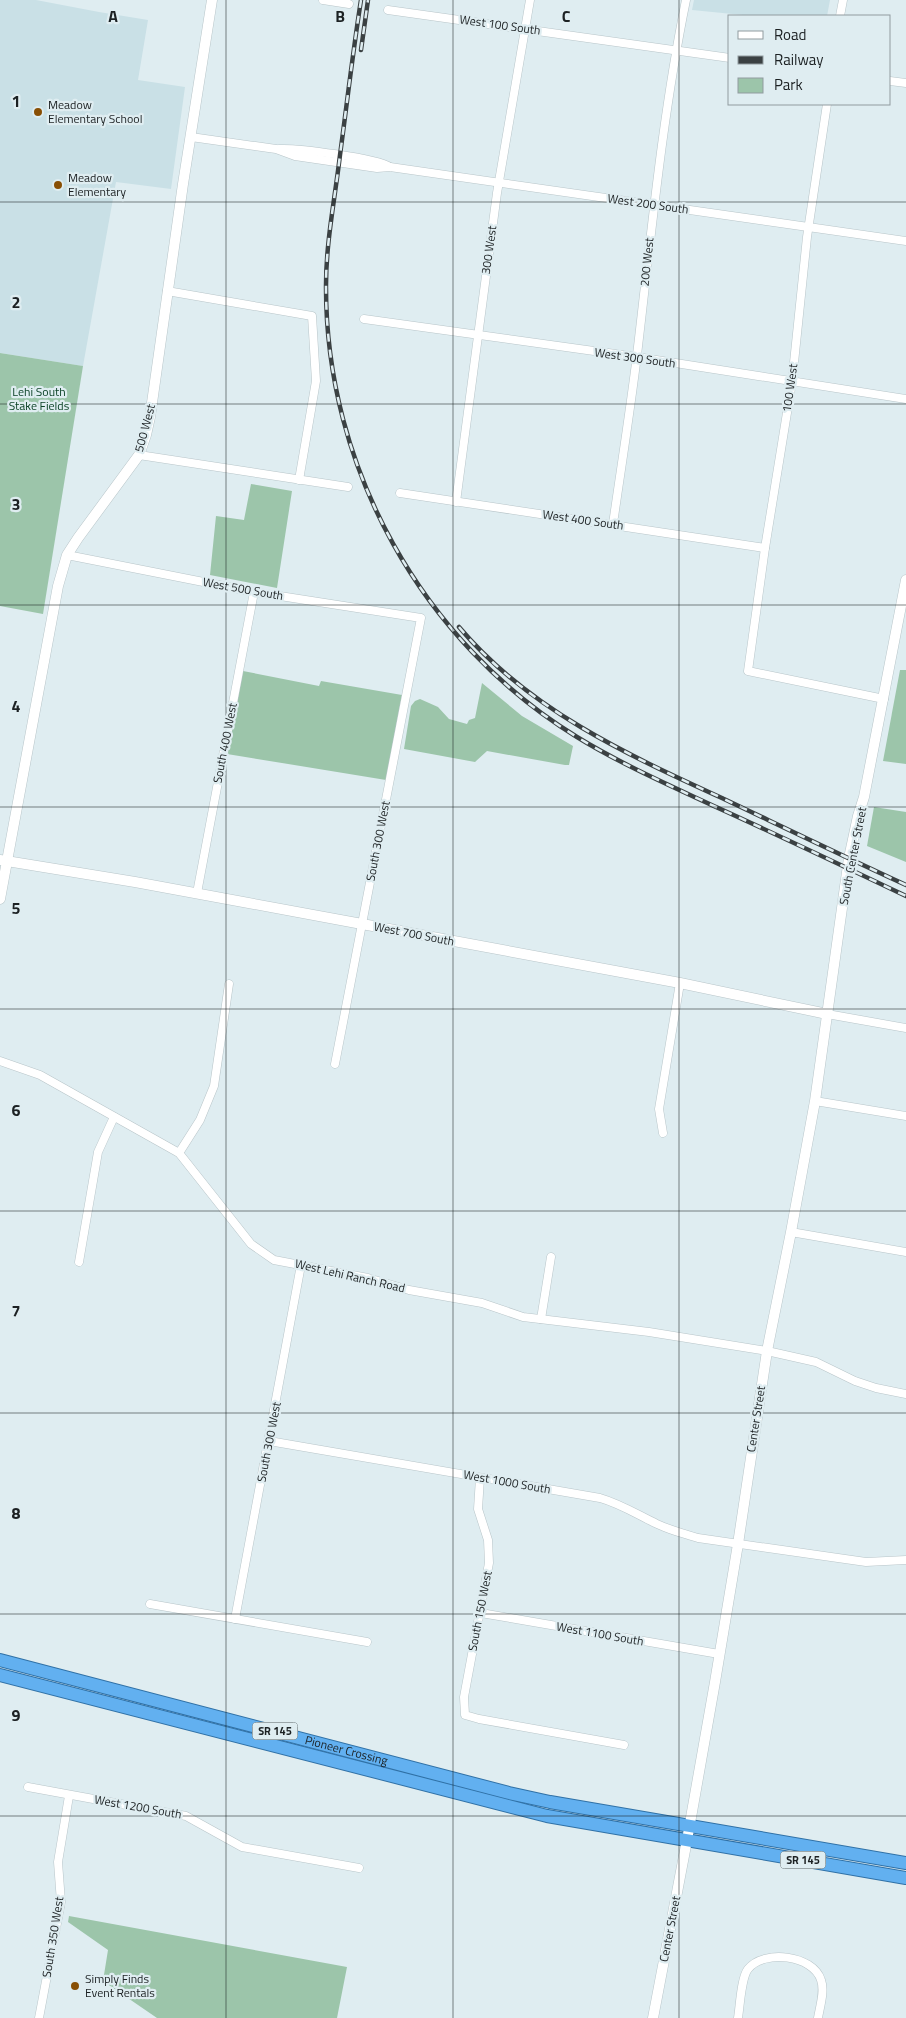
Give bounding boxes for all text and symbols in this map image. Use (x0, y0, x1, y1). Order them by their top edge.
text: A (108, 4, 118, 28)
text: B (335, 4, 345, 28)
text: C (562, 4, 571, 28)
street label: West 100 South (458, 9, 542, 40)
legend (728, 15, 891, 105)
text: Road (774, 23, 806, 46)
text: Railway (774, 48, 824, 71)
text: Park (774, 73, 803, 96)
text: 1 (12, 89, 20, 113)
place label: Meadow Elementary School (48, 95, 142, 128)
marker: Meadow Elementary School (32, 106, 44, 118)
place label: Meadow Elementary (68, 168, 126, 201)
marker: Meadow Elementary (52, 179, 64, 191)
street label: West 200 South (606, 188, 690, 219)
street label: 300 West (476, 224, 501, 276)
street label: 200 West (634, 236, 659, 287)
text: 2 (12, 290, 20, 314)
street label: West 300 South (593, 342, 677, 373)
street label: 100 West (777, 362, 802, 414)
park label: Lehi South Stake Fields (9, 382, 70, 415)
street label: 500 West (129, 401, 160, 454)
text: 3 (12, 492, 20, 516)
street label: West 400 South (541, 504, 625, 535)
street label: West 500 South (201, 572, 285, 605)
text: 4 (12, 694, 21, 718)
street label: South 400 West (207, 700, 242, 785)
street label: South 300 West (360, 798, 395, 883)
street label: South Center Street (834, 805, 871, 906)
text: 5 (12, 896, 21, 920)
street label: West 700 South (372, 916, 456, 951)
text: 6 (12, 1098, 21, 1122)
street label: West Lehi Ranch Road (293, 1254, 407, 1297)
text: 7 (12, 1299, 20, 1323)
street label: Center Street (741, 1384, 770, 1453)
street label: South 300 West (251, 1399, 286, 1484)
street label: West 1000 South (462, 1464, 552, 1499)
text: 8 (12, 1501, 21, 1525)
street label: South 150 West (462, 1568, 497, 1653)
street label: West 1100 South (555, 1616, 645, 1651)
text: 9 (12, 1703, 21, 1727)
road number: SR 145 (252, 1722, 298, 1740)
street label: Pioneer Crossing (303, 1730, 390, 1770)
street label: West 1200 South (93, 1789, 183, 1824)
road number: SR 145 (780, 1852, 826, 1868)
street label: South 350 West (37, 1894, 68, 1979)
street label: Center Street (654, 1894, 685, 1964)
place label: Simply Finds Event Rentals (85, 1969, 155, 2002)
marker: Simply Finds Event Rentals (69, 1980, 81, 1992)

